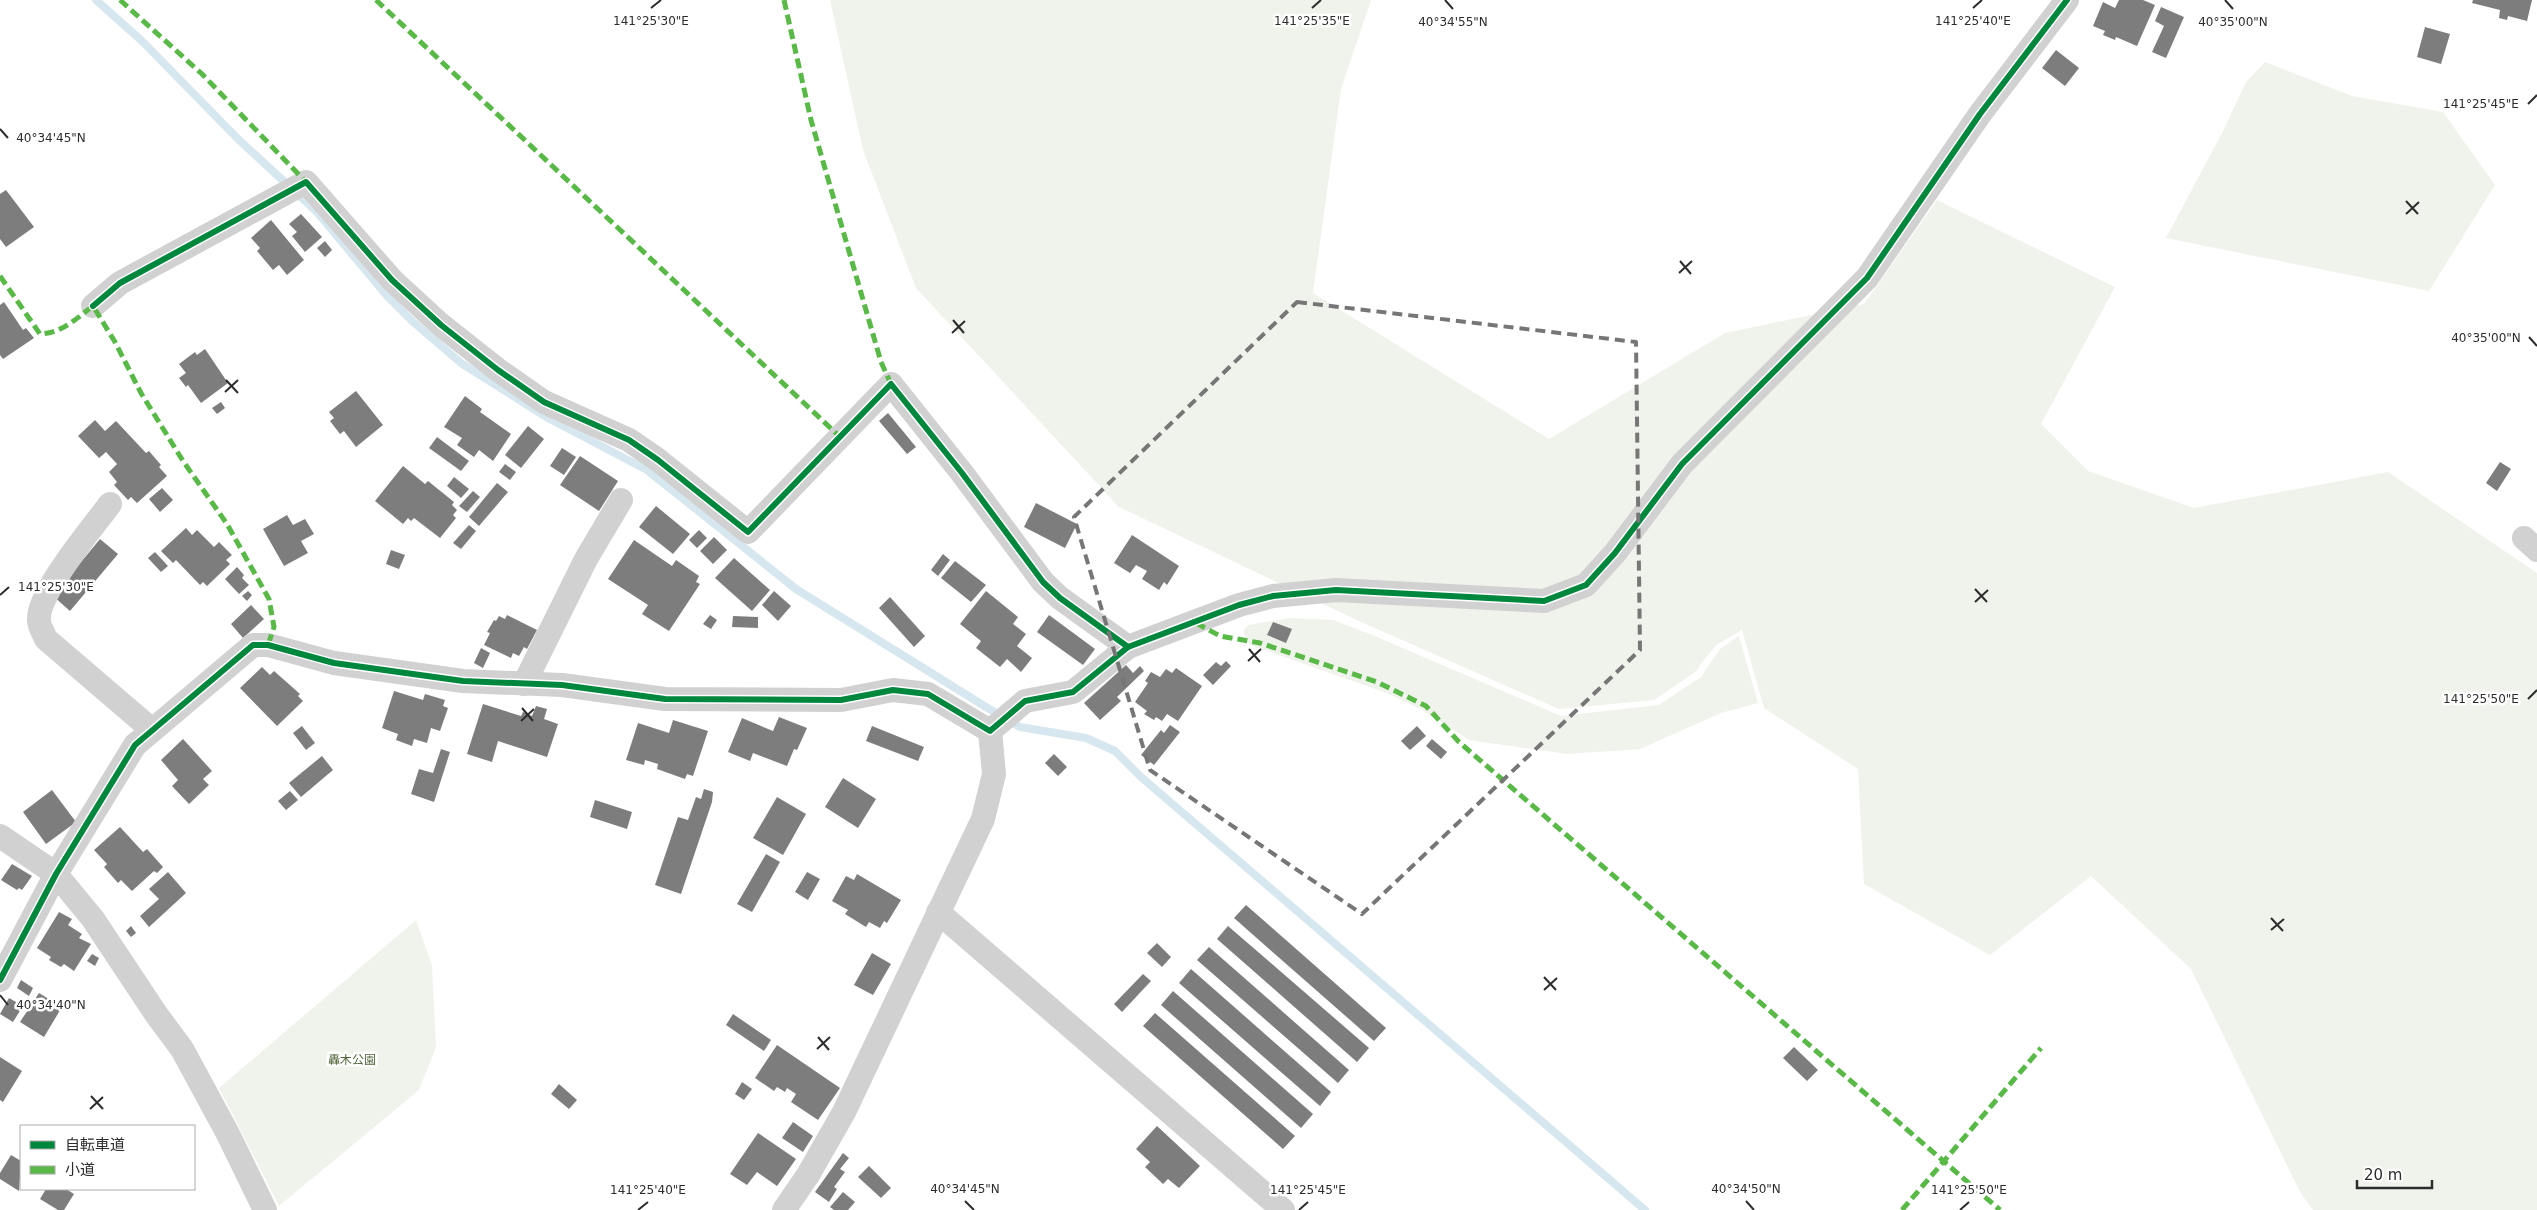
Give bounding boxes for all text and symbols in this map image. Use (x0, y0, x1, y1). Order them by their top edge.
text: 141°25'30"E (613, 14, 689, 28)
text: 141°25'35"E (1274, 14, 1350, 28)
text: 141°25'40"E (1935, 14, 2011, 28)
text: 40°34'55"N (1418, 15, 1488, 29)
text: 40°35'00"N (2198, 15, 2268, 29)
text: 141°25'45"E (2443, 97, 2519, 111)
text: 40°34'45"N (16, 131, 86, 145)
text: 40°35'00"N (2451, 331, 2521, 345)
text: 141°25'30"E (18, 580, 94, 594)
text: 141°25'50"E (2443, 692, 2519, 706)
text: 40°34'40"N (16, 998, 86, 1012)
park label: 轟木公園 (328, 1053, 376, 1067)
legend (20, 1125, 195, 1190)
text: 自転車道 (65, 1136, 125, 1154)
scale bar (2357, 1158, 2432, 1190)
text: 小道 (65, 1161, 95, 1179)
text: 20 m (2364, 1166, 2402, 1184)
text: 40°34'45"N (930, 1182, 1000, 1196)
text: 40°34'50"N (1711, 1182, 1781, 1196)
text: 141°25'40"E (610, 1183, 686, 1197)
text: 141°25'45"E (1270, 1183, 1346, 1197)
text: 141°25'50"E (1931, 1183, 2007, 1197)

